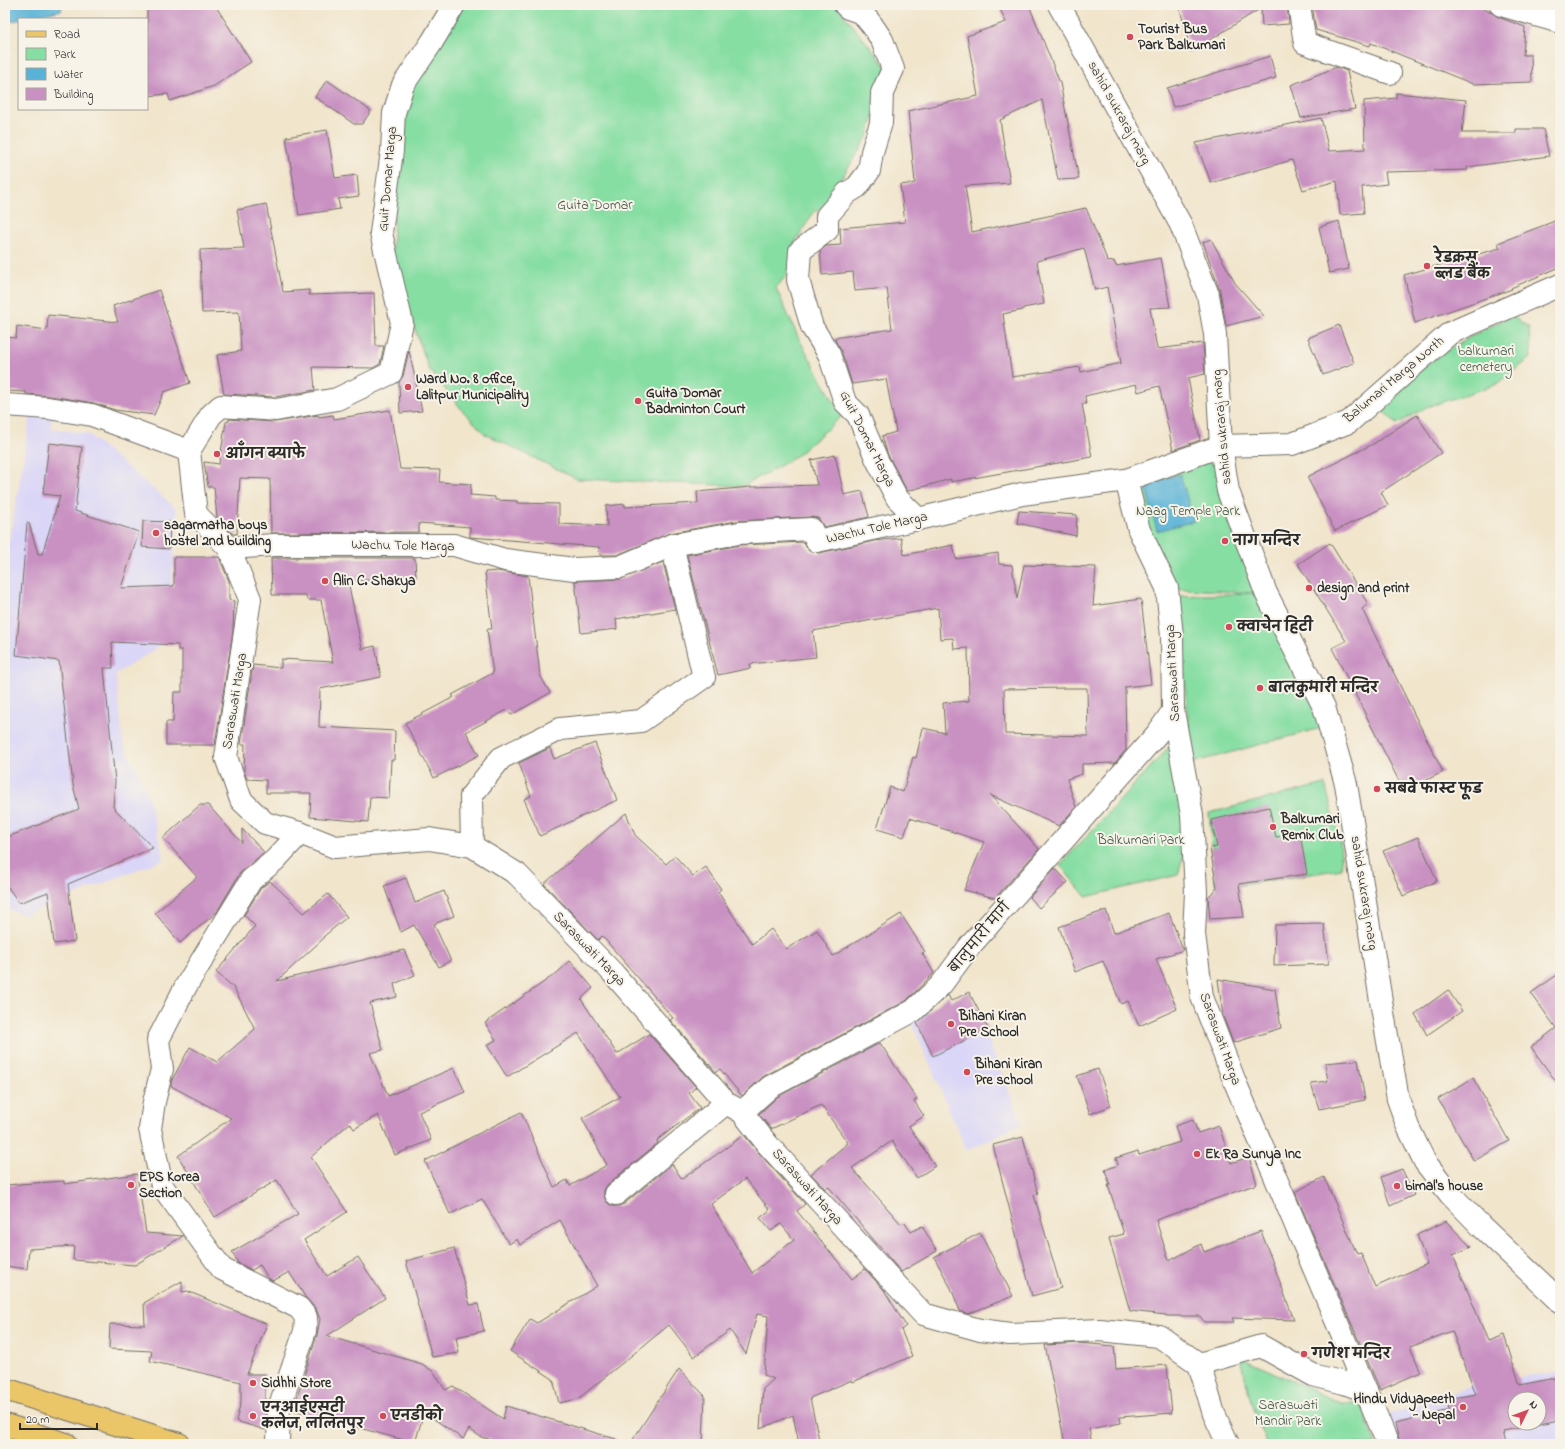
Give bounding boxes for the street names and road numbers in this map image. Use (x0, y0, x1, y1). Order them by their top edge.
street label: sahid sukraraj marg (1081, 57, 1156, 169)
street label: Guit Domar Marga (373, 126, 404, 233)
street label: Balumari Marga North (1338, 331, 1450, 430)
street label: sahid sukraraj marg (1207, 368, 1238, 486)
street label: Guit Domar Marga (833, 387, 900, 491)
street label: Wachu Tole Marga (824, 506, 930, 551)
street label: Wachu Tole Marga (351, 535, 455, 558)
street label: Saraswati Marga (1160, 624, 1187, 722)
street label: Saraswati Marga (217, 651, 254, 751)
street label: sahid sukraraj marg (1344, 834, 1383, 952)
street label: बालुमारी मार्ग (942, 895, 1017, 978)
street label: Saraswati Marga (547, 907, 630, 992)
street label: Saraswati Marga (1193, 990, 1247, 1089)
street label: Saraswati Marga (766, 1144, 847, 1231)

